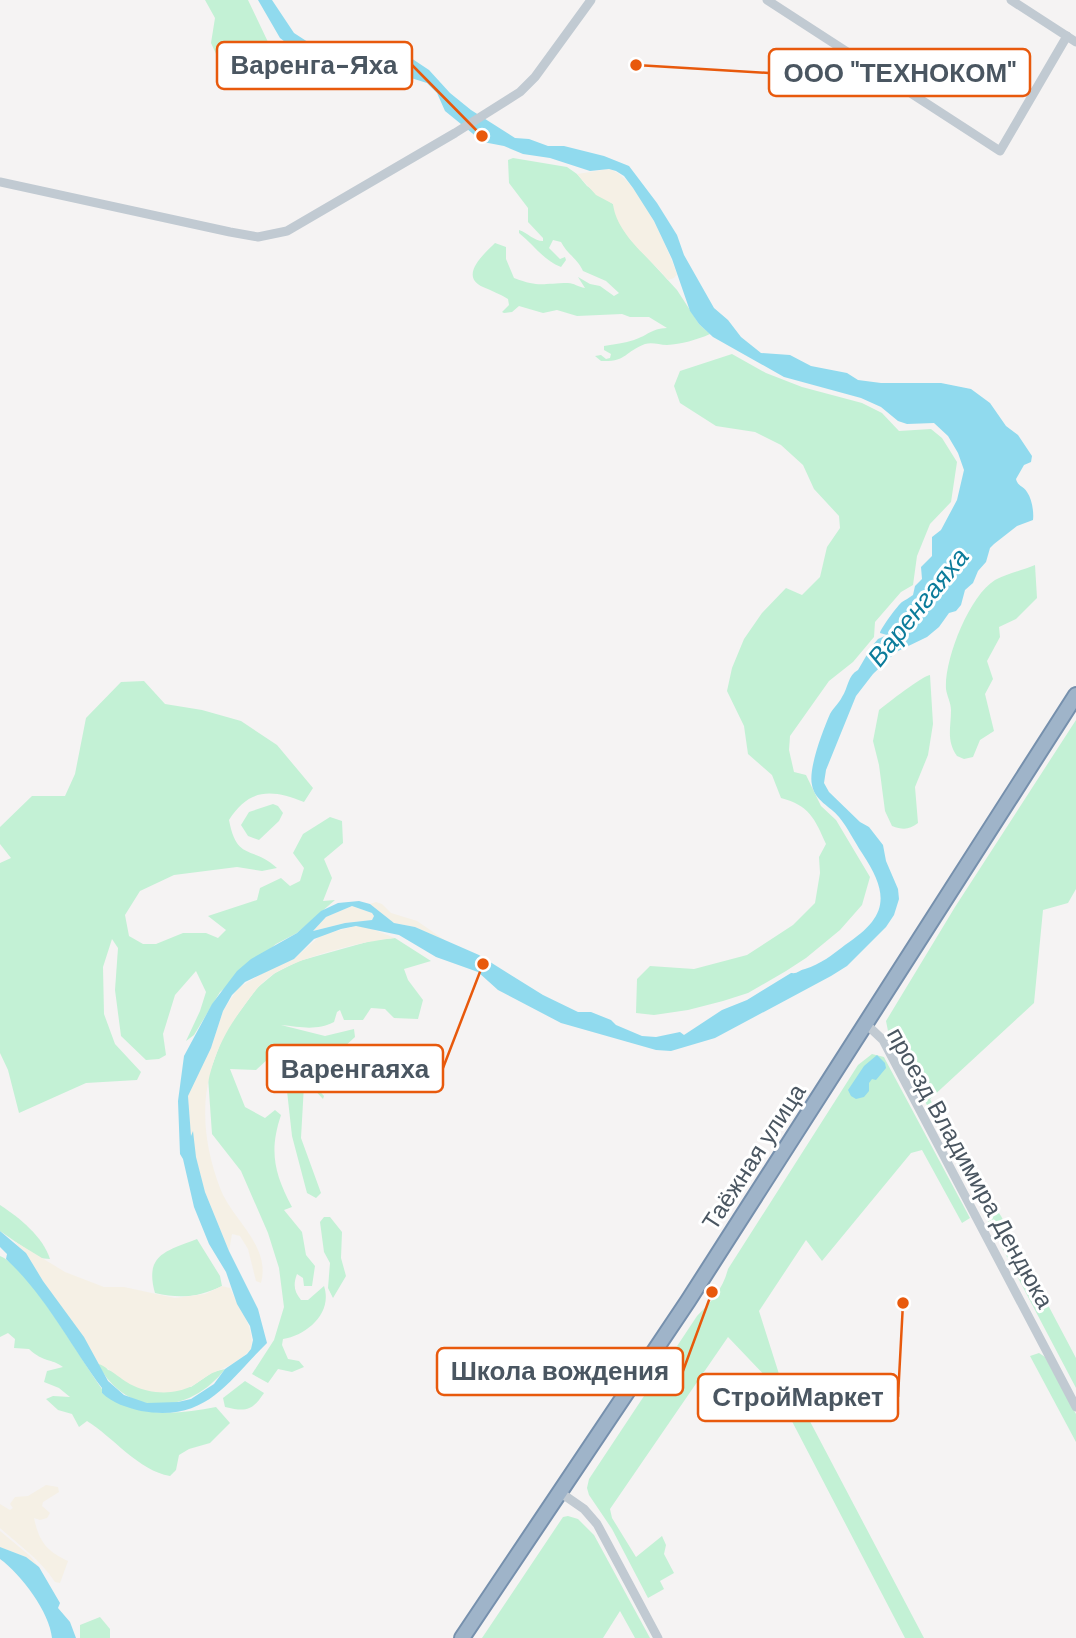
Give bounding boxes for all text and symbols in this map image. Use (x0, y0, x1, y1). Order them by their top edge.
callout: Варенга-Яха (217, 42, 412, 89)
text: Варенга-Яха (230, 48, 398, 82)
callout: ООО "ТЕХНОКОМ" (769, 49, 1030, 96)
text: ООО "ТЕХНОКОМ" (783, 56, 1017, 90)
water label: Варенгаяха (860, 541, 976, 673)
street label: проезд Владимира Дендюка (880, 1022, 1061, 1314)
callout: Варенгаяха (267, 1045, 443, 1092)
text: Варенгаяха (281, 1052, 430, 1086)
street label: Таёжная улица (695, 1077, 813, 1236)
callout: Школа вождения (437, 1348, 683, 1395)
text: Школа вождения (451, 1354, 669, 1388)
callout: СтройМаркет (698, 1374, 898, 1421)
text: СтройМаркет (712, 1380, 884, 1414)

